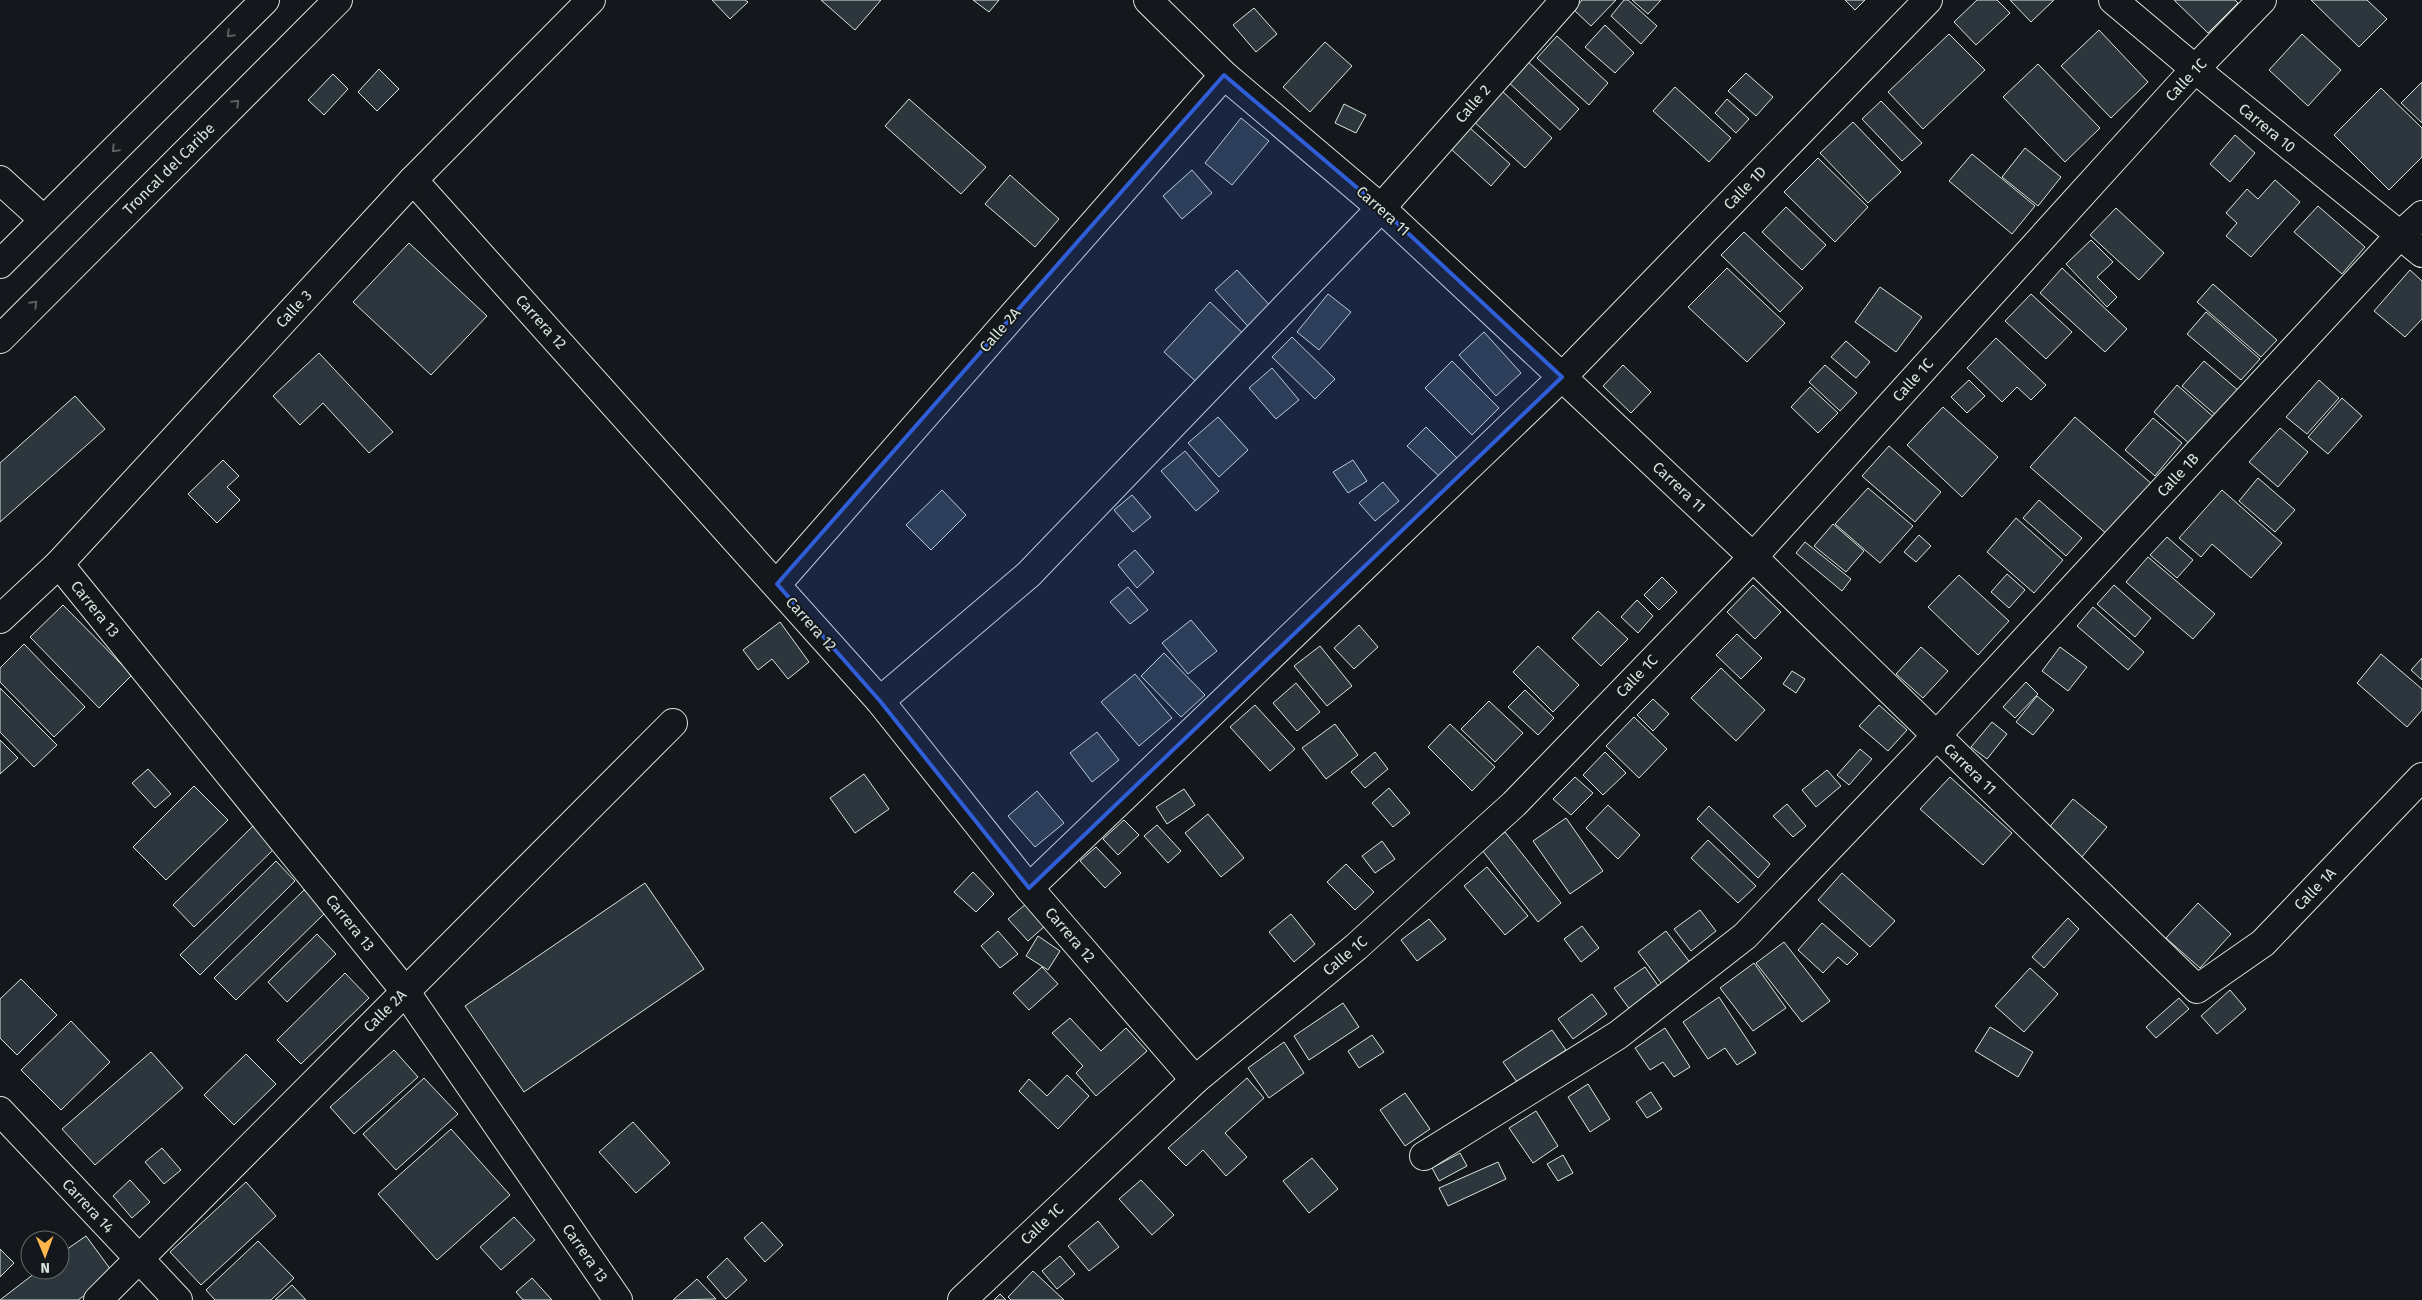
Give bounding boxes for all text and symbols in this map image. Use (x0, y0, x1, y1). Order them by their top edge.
one-way arrow (227, 29, 236, 38)
street label: Calle 1C (2162, 54, 2211, 105)
street label: Calle 2 (1452, 81, 1494, 127)
one-way arrow (230, 100, 239, 109)
street label: Carrera 10 (2235, 100, 2299, 156)
street label: Troncal del Caribe (119, 119, 219, 219)
one-way arrow (112, 143, 121, 152)
street label: Calle 1D (1720, 163, 1770, 213)
street label: Carrera 11 (1352, 182, 1414, 240)
street label: Calle 3 (272, 287, 316, 331)
street label: Carrera 12 (512, 291, 570, 353)
one-way arrow (29, 301, 38, 310)
street label: Calle 2A (976, 304, 1024, 356)
street label: Calle 1C (1889, 354, 1937, 405)
street label: Calle 1B (2153, 450, 2203, 500)
street label: Carrera 11 (1649, 458, 1709, 516)
street label: Carrera 13 (67, 577, 123, 641)
street label: Carrera 12 (782, 593, 840, 655)
street label: Calle 1C (1612, 651, 1662, 701)
street label: Carrera 11 (1940, 740, 2000, 798)
street label: Calle 1A (2290, 864, 2340, 914)
street label: Carrera 13 (322, 891, 378, 955)
street label: Carrera 12 (1041, 904, 1099, 966)
street label: Calle 1C (1319, 932, 1371, 980)
street label: Calle 2A (360, 986, 410, 1036)
street label: Carrera 14 (58, 1175, 118, 1237)
street label: Calle 1C (1017, 1199, 1068, 1248)
street label: Carrera 13 (558, 1220, 612, 1286)
north arrow (20, 1230, 70, 1280)
text: N (40, 1259, 50, 1276)

